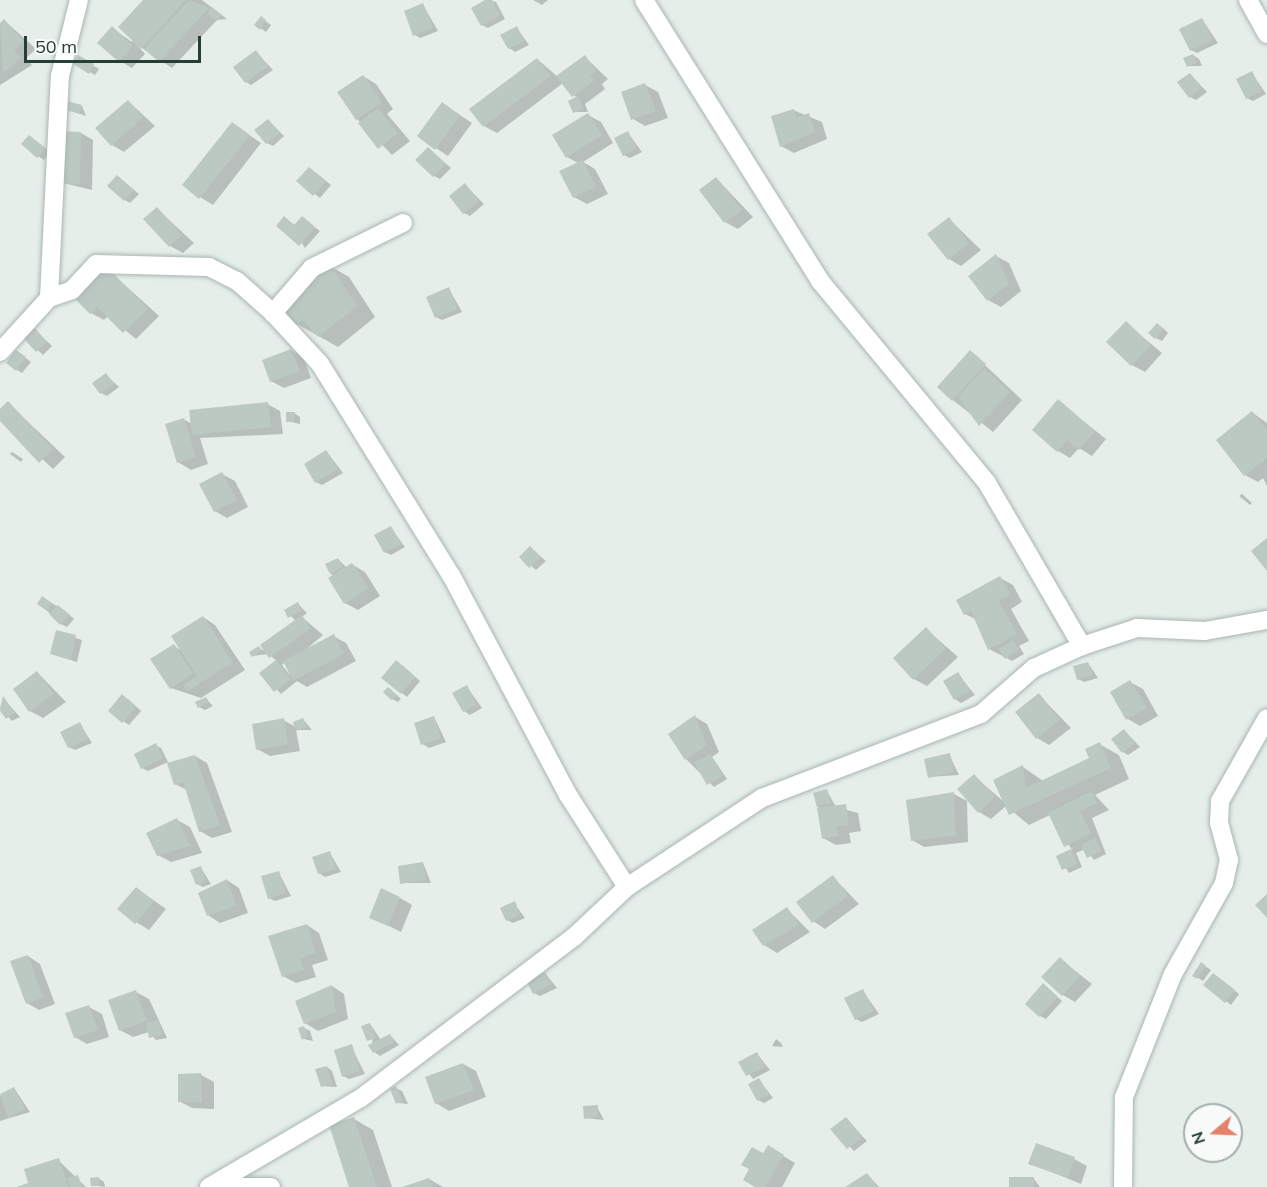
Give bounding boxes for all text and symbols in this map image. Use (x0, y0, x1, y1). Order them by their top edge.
scale bar (27, 24, 204, 62)
text: 50 m (35, 35, 77, 58)
north arrow (1183, 1103, 1243, 1163)
text: N (1186, 1129, 1209, 1147)

